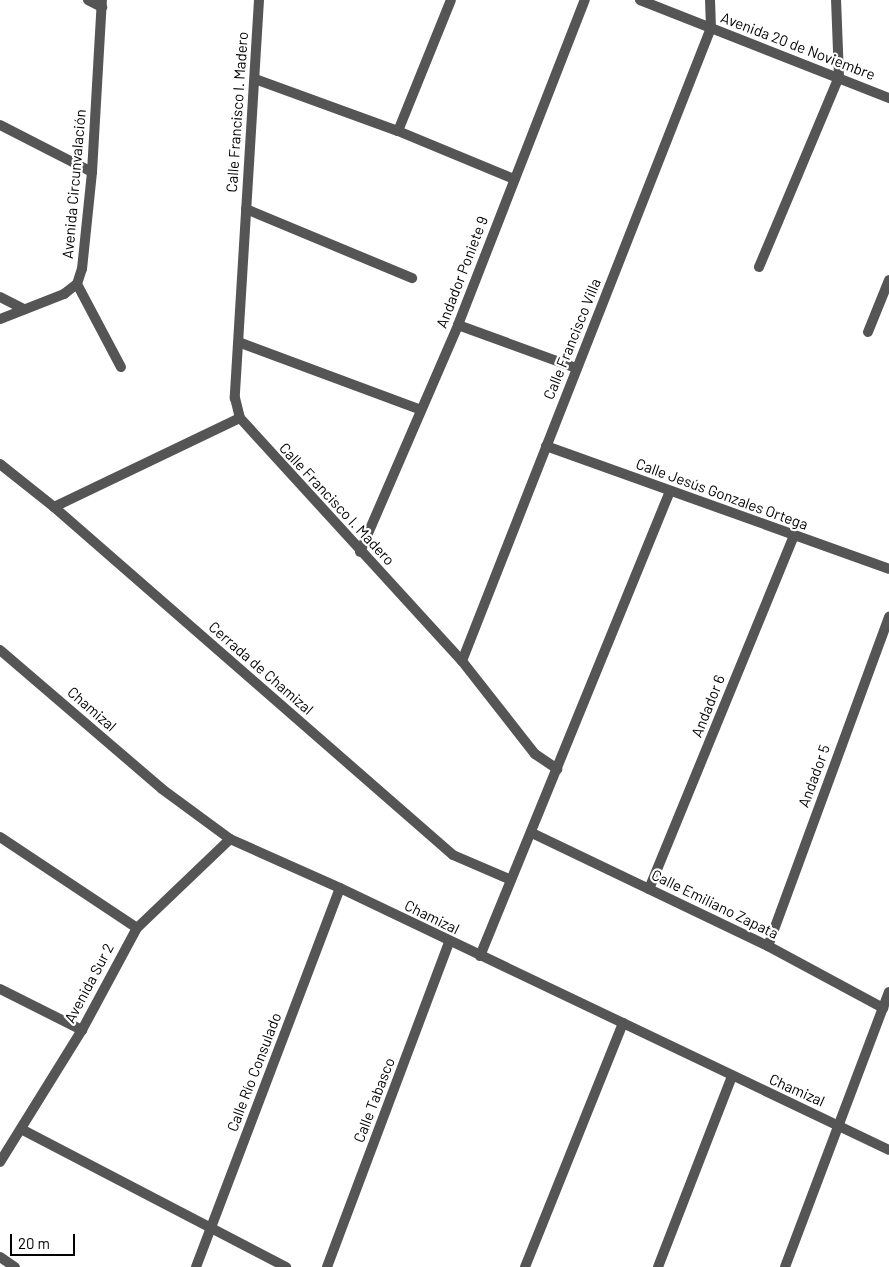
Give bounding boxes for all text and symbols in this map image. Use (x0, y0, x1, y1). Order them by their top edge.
street label: Avenida 20 de Noviembre (718, 8, 878, 84)
street label: Calle Francisco I. Madero (222, 31, 252, 193)
street label: Avenida Circunvalación (59, 109, 89, 259)
street label: Andador Poniete 9 (432, 214, 492, 330)
street label: Calle Francisco Villa (539, 276, 605, 402)
street label: Calle Francisco I. Madero (276, 439, 398, 569)
street label: Calle Jesús Gonzales Ortega (633, 454, 811, 534)
street label: Cerrada de Chamizal (205, 618, 317, 718)
street label: Andador 6 (687, 672, 729, 740)
street label: Chamizal (64, 683, 120, 735)
street label: Andador 5 (794, 742, 834, 810)
street label: Calle Emiliano Zapata (649, 865, 781, 943)
street label: Chamizal (402, 896, 462, 938)
street label: Avenida Sur 2 (60, 940, 118, 1026)
street label: Calle Río Consulado (223, 1010, 285, 1134)
street label: Calle Tabasco (350, 1055, 398, 1145)
street label: Chamizal (766, 1070, 828, 1110)
scale bar (12, 1224, 78, 1256)
text: 20 m (18, 1234, 50, 1252)

